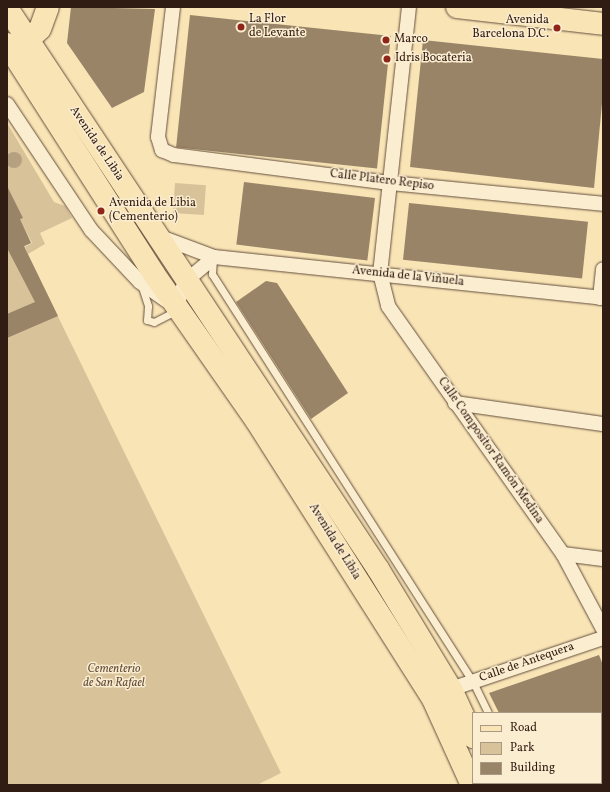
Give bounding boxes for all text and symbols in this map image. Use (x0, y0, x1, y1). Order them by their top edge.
place label: La Flor de Levante (249, 13, 305, 41)
place label: Avenida Barcelona D.C. (472, 14, 549, 42)
marker: La Flor de Levante (236, 22, 246, 32)
marker: Avenida Barcelona D.C. (552, 23, 562, 33)
place label: Marco (394, 33, 428, 47)
marker: Marco (381, 35, 391, 45)
place label: Idris Bocateria (395, 52, 472, 66)
marker: Idris Bocateria (382, 54, 392, 64)
street label: Avenida de Libia (66, 104, 126, 184)
street label: Calle Platero Repiso (329, 167, 435, 195)
place label: Avenida de Libia (Cementerio) (109, 197, 196, 225)
marker: Avenida de Libia (Cementerio) (96, 206, 106, 216)
street label: Avenida de la Viñuela (351, 264, 465, 290)
street label: Calle Compositor Ramón Medina (434, 375, 546, 527)
street label: Avenida de Libia (305, 501, 363, 583)
street label: Calle de Antequera (478, 640, 576, 686)
park label: Cementerio de San Rafael (83, 663, 145, 691)
legend (472, 712, 602, 784)
text: Road (510, 720, 537, 736)
text: Park (510, 740, 535, 756)
text: Building (510, 760, 555, 776)

